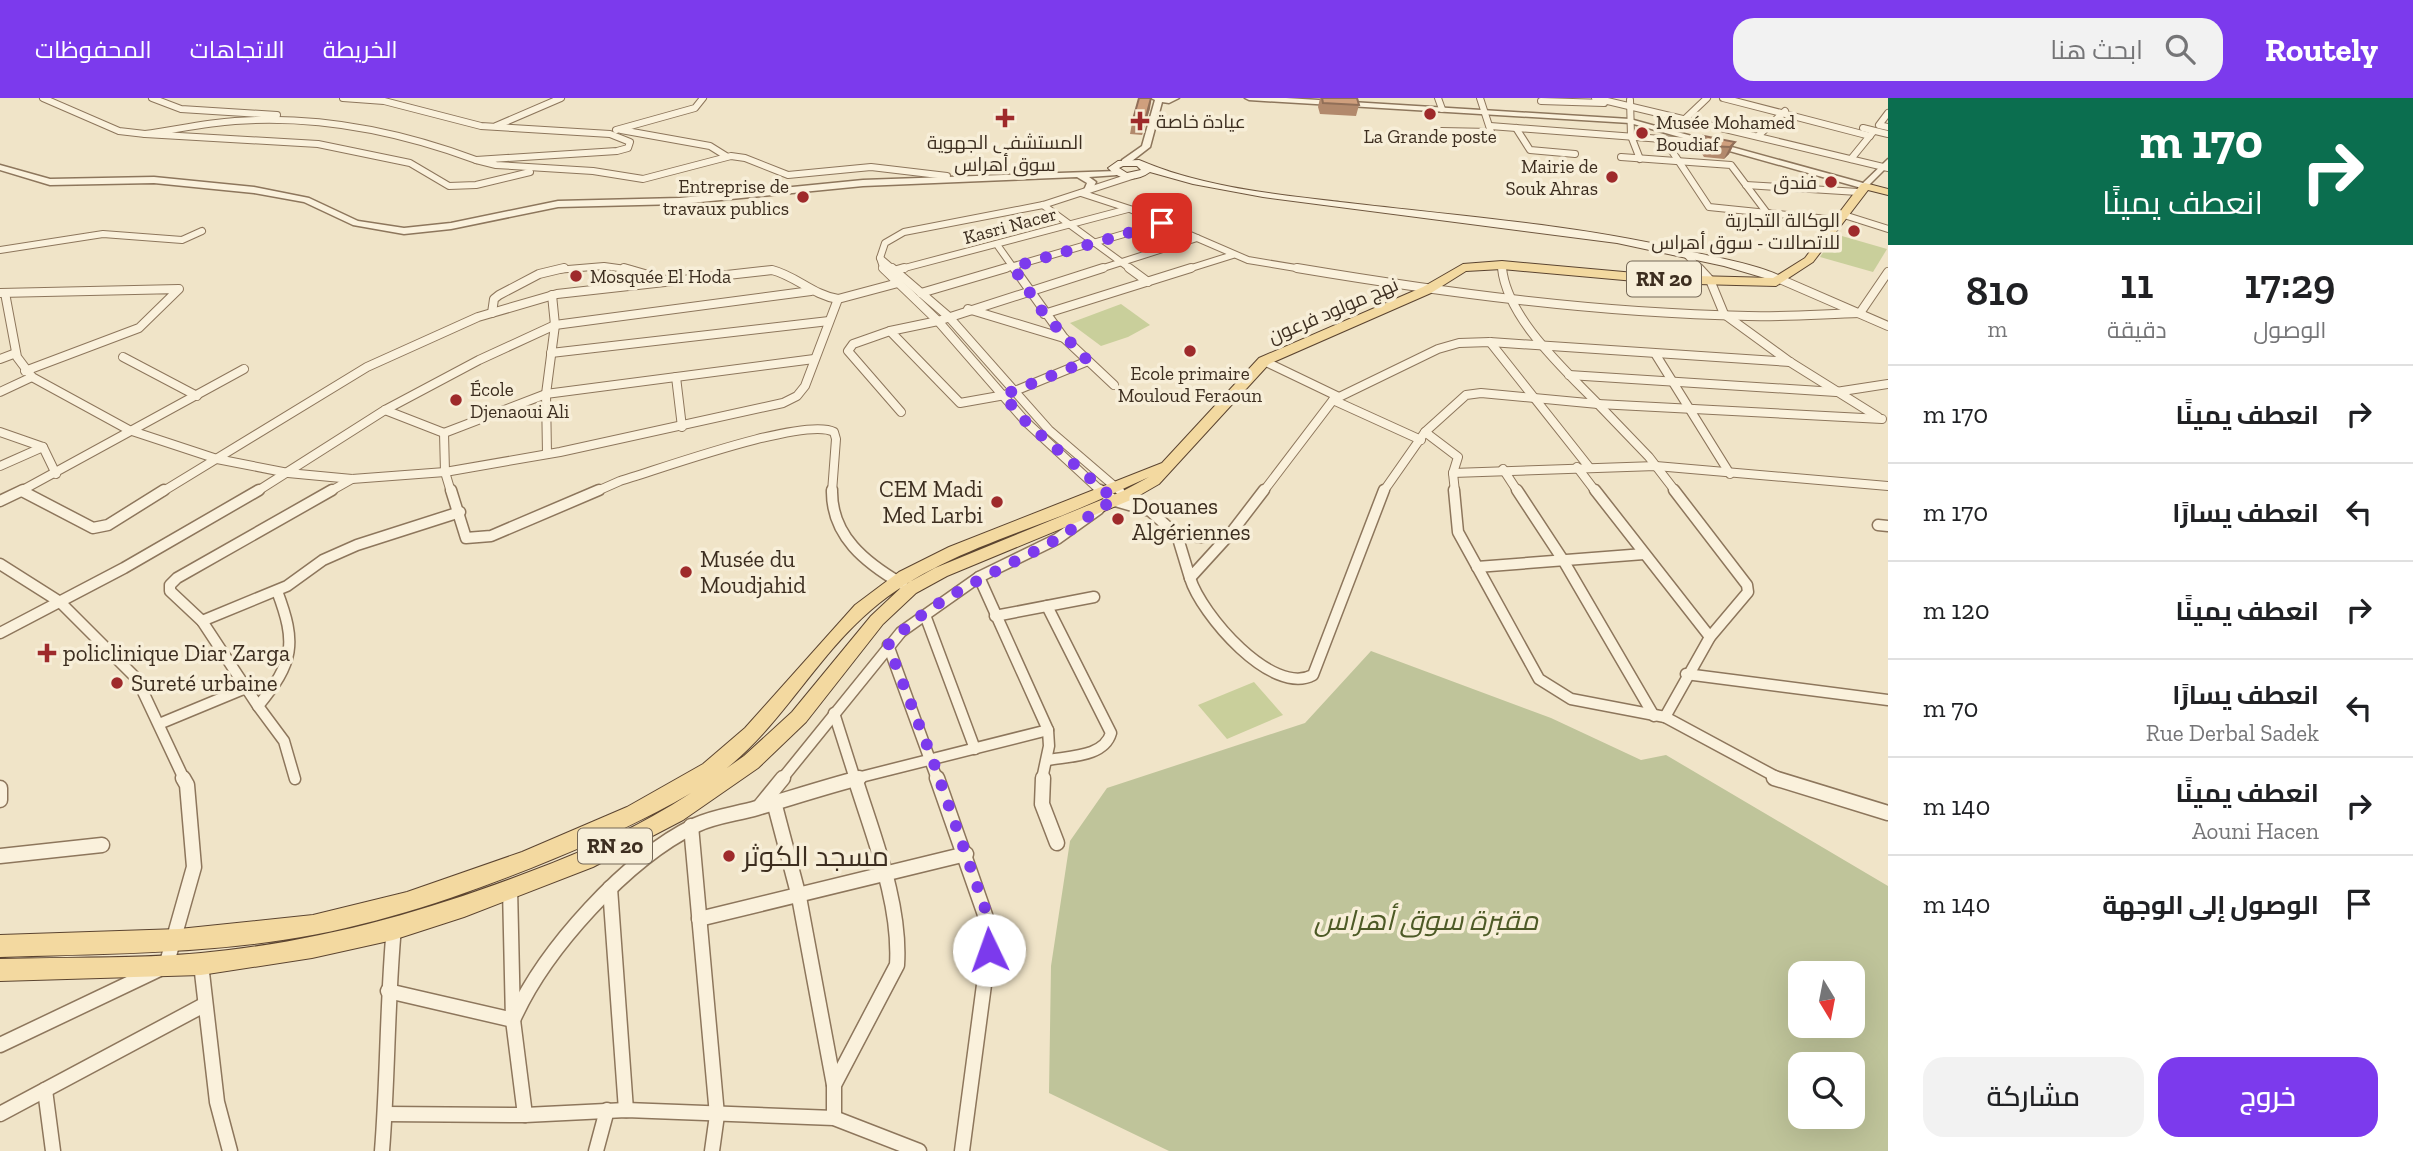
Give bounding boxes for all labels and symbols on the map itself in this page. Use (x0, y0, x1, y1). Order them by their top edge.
marker: La Grande poste (1422, 106, 1438, 122)
marker: المستشفى الجهوية سوق أهراس (995, 108, 1015, 128)
place label: عيادة خاصة (1156, 110, 1246, 133)
marker: عيادة خاصة (1130, 111, 1150, 131)
place label: Musée Mohamed Boudiaf (1656, 111, 1796, 156)
place label: La Grande poste (1363, 125, 1497, 148)
marker: Musée Mohamed Boudiaf (1634, 125, 1650, 141)
place label: المستشفى الجهوية سوق أهراس (927, 131, 1083, 177)
place label: Mairie de Souk Ahras (1505, 155, 1598, 200)
marker: Mairie de Souk Ahras (1604, 169, 1620, 185)
place label: فندق (1773, 171, 1817, 195)
marker: فندق (1823, 174, 1839, 190)
place label: Entreprise de travaux publics (663, 175, 789, 220)
marker: Entreprise de travaux publics (795, 189, 811, 205)
pin (1132, 193, 1192, 253)
street label: Kasri Nacer (961, 202, 1059, 249)
place label: الوكالة التجارية للاتصالات - سوق أهراس (1651, 209, 1840, 255)
marker: الوكالة التجارية للاتصالات - سوق أهراس (1846, 223, 1862, 239)
road number: RN 20 (1627, 262, 1701, 296)
place label: Mosquée El Hoda (590, 265, 731, 288)
marker: Mosquée El Hoda (568, 268, 584, 284)
street label: نهج مولود فرعون (1265, 273, 1402, 350)
marker: Ecole primaire Mouloud Feraoun (1182, 343, 1198, 359)
place label: Ecole primaire Mouloud Feraoun (1118, 362, 1262, 407)
place label: École Djenaoui Ali (470, 378, 569, 423)
marker: École Djenaoui Ali (448, 392, 464, 408)
place label: CEM Madi Med Larbi (879, 475, 983, 529)
place label: Douanes Algériennes (1132, 492, 1251, 546)
marker: CEM Madi Med Larbi (989, 494, 1005, 510)
marker: Douanes Algériennes (1110, 511, 1126, 527)
place label: Musée du Moudjahid (700, 545, 806, 599)
marker: Musée du Moudjahid (678, 564, 694, 580)
place label: policlinique Diar Zarga (63, 639, 290, 667)
marker: policlinique Diar Zarga (37, 643, 57, 663)
place label: Sureté urbaine (131, 669, 278, 697)
marker: Sureté urbaine (109, 675, 125, 691)
road number: RN 20 (578, 828, 652, 864)
place label: مسجد الكوثر (741, 840, 889, 873)
marker: مسجد الكوثر (721, 848, 737, 864)
park label: مقبرة سوق أهراس (1314, 903, 1539, 938)
position arrow (952, 913, 1026, 987)
north arrow (1788, 961, 1866, 1038)

